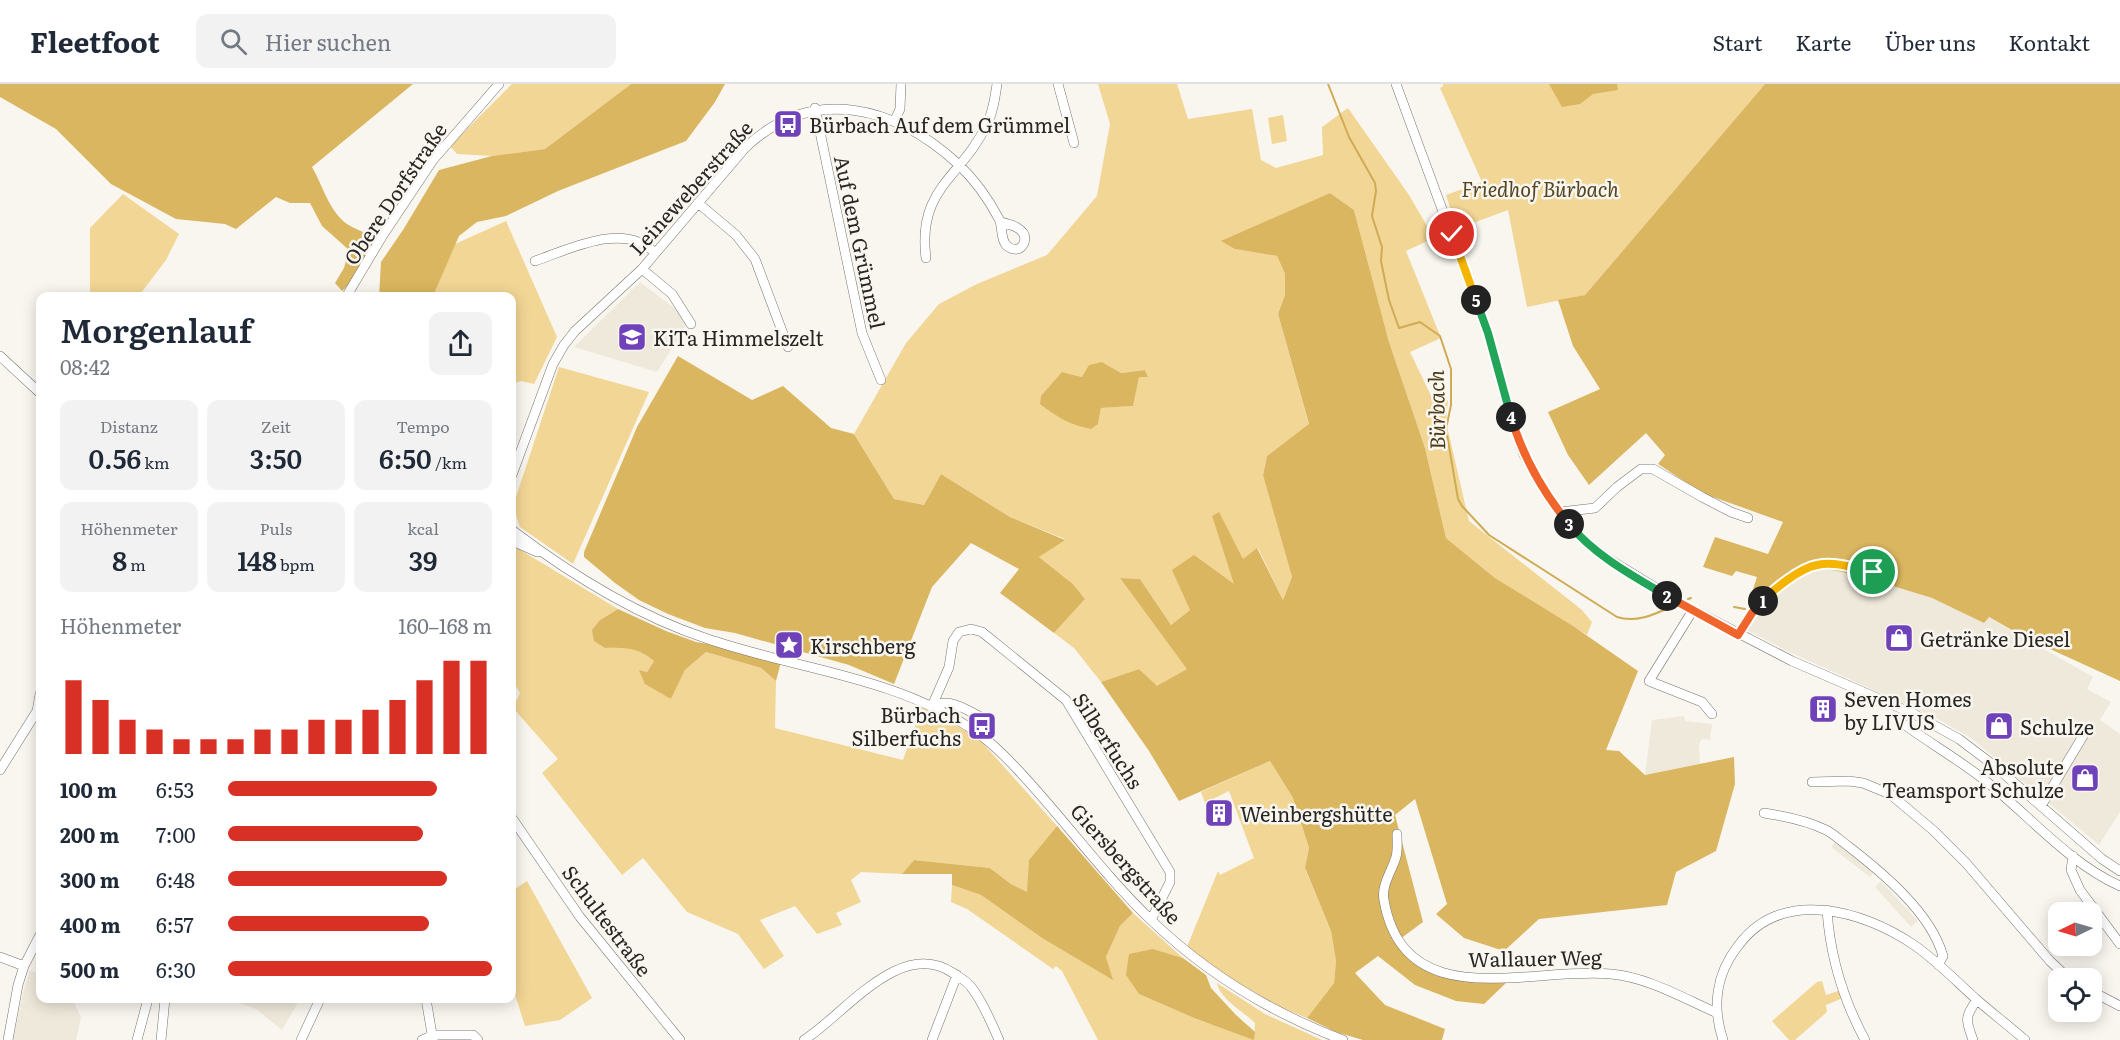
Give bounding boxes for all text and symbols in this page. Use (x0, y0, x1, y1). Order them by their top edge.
search box (196, 14, 616, 68)
text: Fleetfoot (30, 20, 160, 62)
icon: search (217, 25, 250, 58)
text: Hier suchen (265, 25, 391, 58)
text: Start (1712, 26, 1763, 57)
text: Karte (1796, 26, 1851, 57)
text: Über uns (1884, 26, 1975, 57)
text: Kontakt (2008, 26, 2090, 57)
bus stop icon: Bürbach Auf dem Grümmel (772, 108, 804, 140)
place label: Bürbach Auf dem Grümmel (809, 109, 1070, 139)
street label: Leineweberstraße (621, 113, 759, 261)
street label: Obere Dorfstraße (335, 116, 453, 270)
street label: Auf dem Grümmel (828, 153, 894, 332)
park label: Friedhof Bürbach (1461, 173, 1619, 203)
pin (1426, 208, 1477, 259)
icon: check (1435, 217, 1468, 250)
pin: 5 (1461, 285, 1491, 315)
text: 5 (1472, 288, 1480, 312)
text: Morgenlauf (60, 304, 252, 353)
button: share (429, 312, 492, 375)
school or university icon: KiTa Himmelszelt (616, 321, 648, 353)
place label: KiTa Himmelszelt (653, 322, 824, 352)
text: 08:42 (60, 351, 110, 381)
water label: Bürbach (1419, 369, 1451, 450)
pin: 4 (1496, 402, 1526, 432)
text: 4 (1506, 405, 1516, 429)
text: Distanz (100, 414, 158, 438)
text: Zeit (261, 414, 291, 438)
text: Tempo (396, 414, 450, 438)
text: 0.56 (88, 438, 141, 477)
text: 3:50 (250, 438, 302, 477)
text: 6:50 (379, 438, 432, 477)
text: km (141, 450, 170, 474)
text: /km (432, 450, 467, 474)
pin: 3 (1554, 509, 1584, 539)
text: 3 (1565, 512, 1573, 536)
text: Höhenmeter (80, 516, 178, 540)
text: Puls (260, 516, 292, 540)
text: kcal (407, 516, 439, 540)
text: 8 (112, 540, 127, 579)
text: 148 (237, 540, 277, 579)
text: 39 (409, 540, 437, 579)
pin (1847, 546, 1898, 597)
text: m (127, 552, 146, 576)
text: bpm (277, 552, 315, 576)
icon: arrive (1856, 555, 1889, 588)
pin: 2 (1652, 581, 1682, 611)
text: 2 (1663, 584, 1671, 608)
pin: 1 (1748, 586, 1778, 616)
text: 1 (1760, 589, 1766, 613)
text: Höhenmeter (60, 610, 181, 640)
text: 160–168 m (398, 610, 492, 640)
shop icon: Getränke Diesel (1883, 622, 1915, 654)
place label: Getränke Diesel (1920, 623, 2071, 653)
place icon: Kirschberg (773, 629, 805, 661)
place label: Kirschberg (810, 630, 916, 660)
place label: Seven Homes by LIVUS (1844, 683, 1971, 736)
street label: Silberfuchs (1067, 686, 1151, 794)
building icon: Seven Homes by LIVUS (1807, 693, 1839, 725)
place label: Bürbach Silberfuchs (852, 699, 961, 752)
bus stop icon: Bürbach Silberfuchs (966, 710, 998, 742)
shop icon: Schulze (1983, 710, 2015, 742)
place label: Schulze (2020, 711, 2094, 741)
place label: Absolute Teamsport Schulze (1882, 751, 2064, 804)
shop icon: Absolute Teamsport Schulze (2069, 762, 2101, 794)
text: 100 m (60, 774, 117, 804)
text: 6:53 (156, 774, 194, 804)
street label: Giersbergstraße (1065, 796, 1189, 930)
building icon: Weinbergshütte (1203, 797, 1235, 829)
place label: Weinbergshütte (1240, 798, 1393, 828)
text: 200 m (60, 819, 119, 849)
text: 7:00 (156, 819, 196, 849)
street label: Schultestraße (556, 858, 660, 982)
text: 300 m (60, 864, 120, 894)
text: 6:48 (156, 864, 195, 894)
north arrow (2048, 902, 2102, 956)
map controls (2048, 902, 2102, 1022)
text: 400 m (60, 909, 121, 939)
text: 6:57 (156, 909, 194, 939)
street label: Wallauer Weg (1468, 941, 1603, 973)
text: 500 m (60, 954, 119, 984)
text: 6:30 (156, 954, 196, 984)
button: locate (2048, 968, 2102, 1022)

